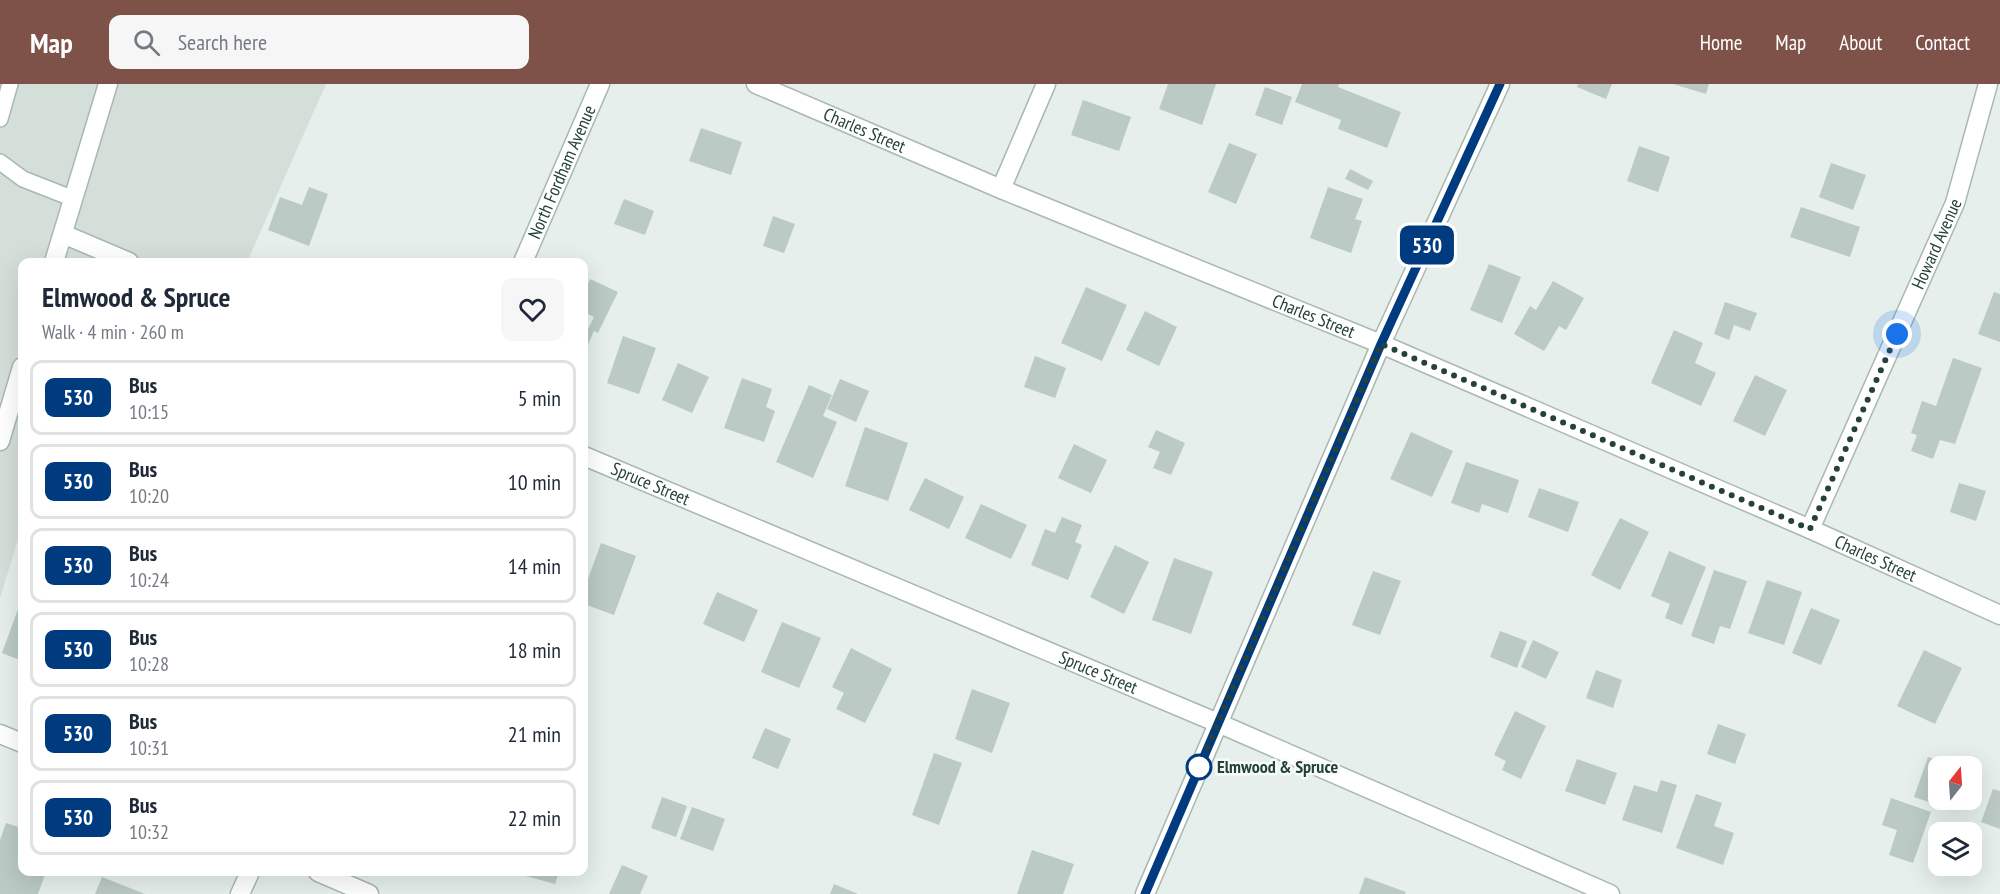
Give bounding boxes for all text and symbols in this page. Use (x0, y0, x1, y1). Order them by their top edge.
search box (109, 15, 529, 69)
text: Map (30, 24, 73, 61)
icon: search (130, 26, 163, 59)
text: Search here (178, 28, 267, 56)
text: Home (1700, 29, 1742, 56)
text: Map (1775, 29, 1806, 56)
text: About (1839, 29, 1882, 56)
text: Contact (1915, 29, 1970, 56)
street label: North Fordham Avenue (522, 102, 600, 242)
street label: Charles Street (820, 102, 909, 158)
street label: Howard Avenue (1906, 195, 1967, 293)
line badge: 530 (1392, 226, 1462, 264)
text: 530 (1412, 232, 1442, 259)
text: Elmwood & Spruce (42, 278, 230, 315)
button: heart (501, 278, 564, 341)
street label: Charles Street (1269, 289, 1358, 343)
text: Walk · 4 min · 260 m (42, 319, 184, 345)
your location (1882, 319, 1912, 349)
text: Bus (129, 371, 157, 399)
text: 530 (63, 384, 93, 411)
text: 5 min (518, 384, 561, 412)
text: 10:15 (129, 399, 169, 425)
text: Bus (129, 455, 157, 483)
street label: Spruce Street (608, 457, 693, 510)
text: 530 (63, 468, 93, 495)
text: 10 min (508, 468, 561, 496)
text: 10:20 (129, 483, 169, 509)
street label: Charles Street (1831, 530, 1920, 587)
text: Bus (129, 539, 157, 567)
text: 530 (63, 552, 93, 579)
text: 14 min (508, 552, 561, 580)
text: 10:24 (129, 567, 169, 593)
text: Bus (129, 623, 157, 651)
text: 530 (63, 636, 93, 663)
text: 18 min (508, 636, 561, 664)
street label: Spruce Street (1056, 645, 1141, 699)
text: 10:28 (129, 651, 169, 677)
text: Bus (129, 707, 157, 735)
text: 530 (63, 720, 93, 747)
text: 21 min (508, 720, 561, 748)
text: 10:31 (129, 735, 169, 761)
marker: Elmwood & Spruce (1186, 754, 1212, 780)
place label: Elmwood & Spruce (1217, 755, 1338, 778)
north arrow (1928, 756, 1982, 810)
map controls (1928, 756, 1982, 876)
text: Bus (129, 791, 157, 819)
text: 530 (63, 804, 93, 831)
text: 22 min (508, 804, 561, 832)
text: 10:32 (129, 819, 169, 845)
button: layers (1928, 822, 1982, 876)

